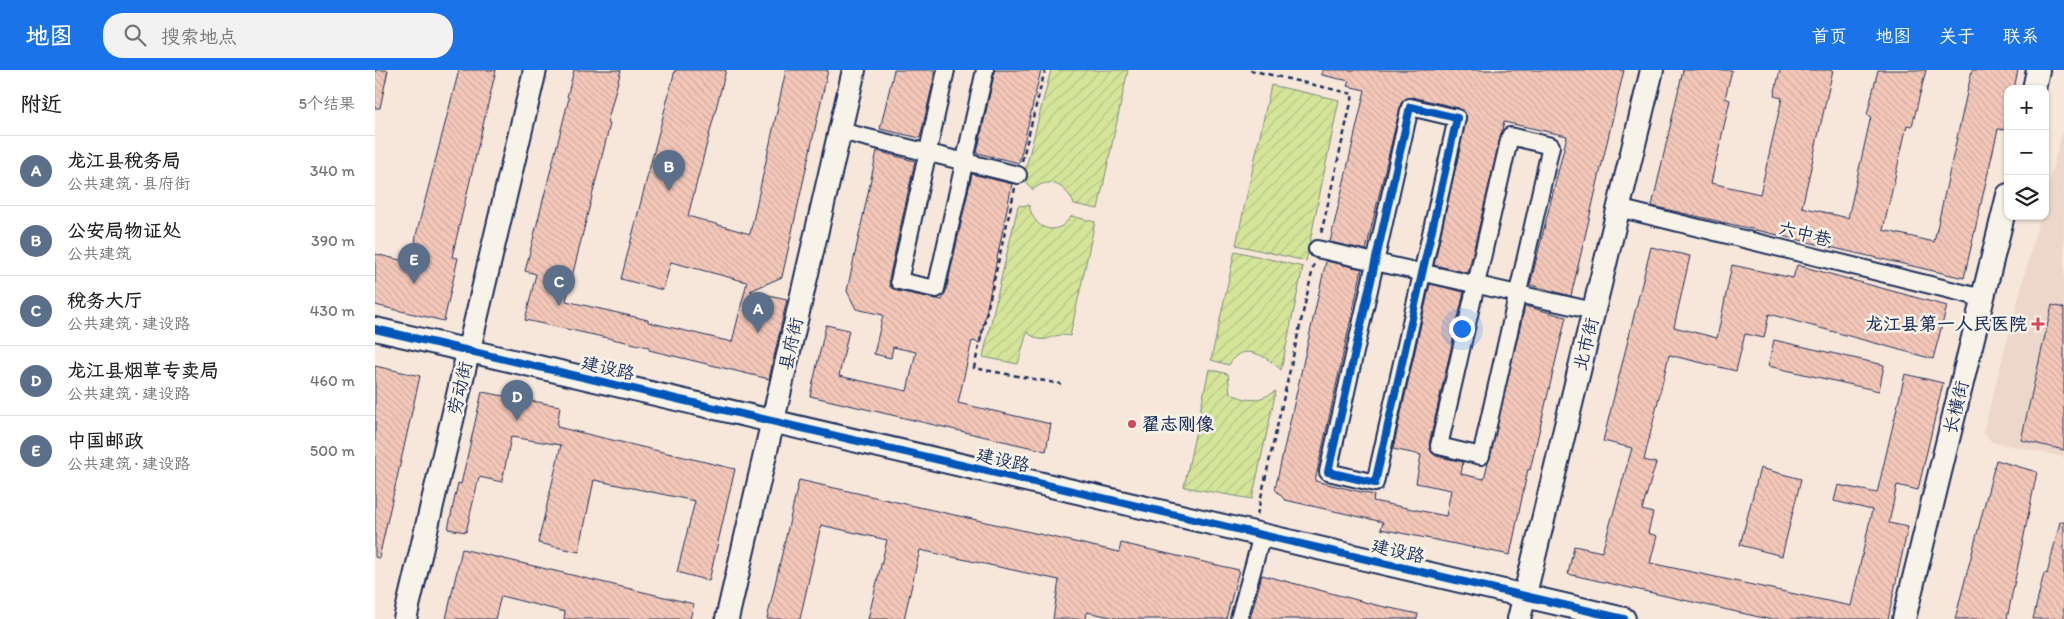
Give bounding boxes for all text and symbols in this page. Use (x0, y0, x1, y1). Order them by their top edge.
search box (103, 13, 453, 58)
text: 地图 (25, 21, 73, 50)
icon: search (121, 21, 149, 49)
text: 搜索地点 (161, 25, 237, 48)
text: 首页 (1811, 25, 1847, 47)
text: 地图 (1875, 25, 1911, 47)
text: 关于 (1939, 25, 1975, 47)
text: 联系 (2003, 25, 2039, 47)
map controls (2004, 85, 2049, 220)
button: + (2004, 85, 2049, 130)
text: 附近 (20, 91, 62, 116)
text: 5个结果 (299, 94, 355, 113)
button: − (2004, 130, 2049, 175)
text: 龙江县税务局 (67, 149, 181, 172)
pin: B (653, 150, 685, 191)
text: A (31, 161, 41, 180)
text: 340 m (310, 161, 355, 180)
text: 公共建筑 · 县府街 (67, 174, 190, 193)
button: layers (2004, 175, 2049, 220)
street label: 六中巷 (1776, 217, 1834, 251)
text: 公安局物证处 (67, 219, 181, 242)
text: B (31, 231, 41, 250)
text: 390 m (311, 231, 355, 250)
pin: E (398, 243, 430, 284)
text: 公共建筑 (67, 244, 131, 263)
pin: C (543, 265, 575, 306)
text: 税务大厅 (67, 289, 143, 312)
pin: A (742, 292, 774, 333)
text: C (31, 301, 41, 320)
text: 430 m (310, 301, 355, 320)
place label: 龙江县第一人民医院 (1865, 313, 2027, 335)
text: 公共建筑 · 建设路 (67, 314, 190, 333)
street label: 县府街 (774, 315, 808, 373)
street label: 北市街 (1569, 315, 1603, 373)
your location (1449, 316, 1475, 342)
marker: 龙江县第一人民医院 (2031, 317, 2045, 331)
street label: 建设路 (579, 351, 637, 385)
text: 龙江县烟草专卖局 (67, 359, 219, 382)
street label: 劳动街 (443, 359, 477, 417)
text: D (31, 371, 41, 390)
text: 460 m (310, 371, 355, 390)
street label: 长横街 (1939, 378, 1973, 436)
pin: D (501, 380, 533, 421)
text: 公共建筑 · 建设路 (67, 384, 190, 403)
place label: 翟志刚像 (1142, 413, 1214, 435)
marker: 翟志刚像 (1126, 418, 1138, 430)
text: 中国邮政 (67, 429, 143, 452)
text: E (32, 441, 40, 460)
text: 500 m (310, 441, 355, 460)
street label: 建设路 (974, 443, 1032, 477)
text: 公共建筑 · 建设路 (67, 454, 190, 473)
street label: 建设路 (1369, 534, 1427, 568)

